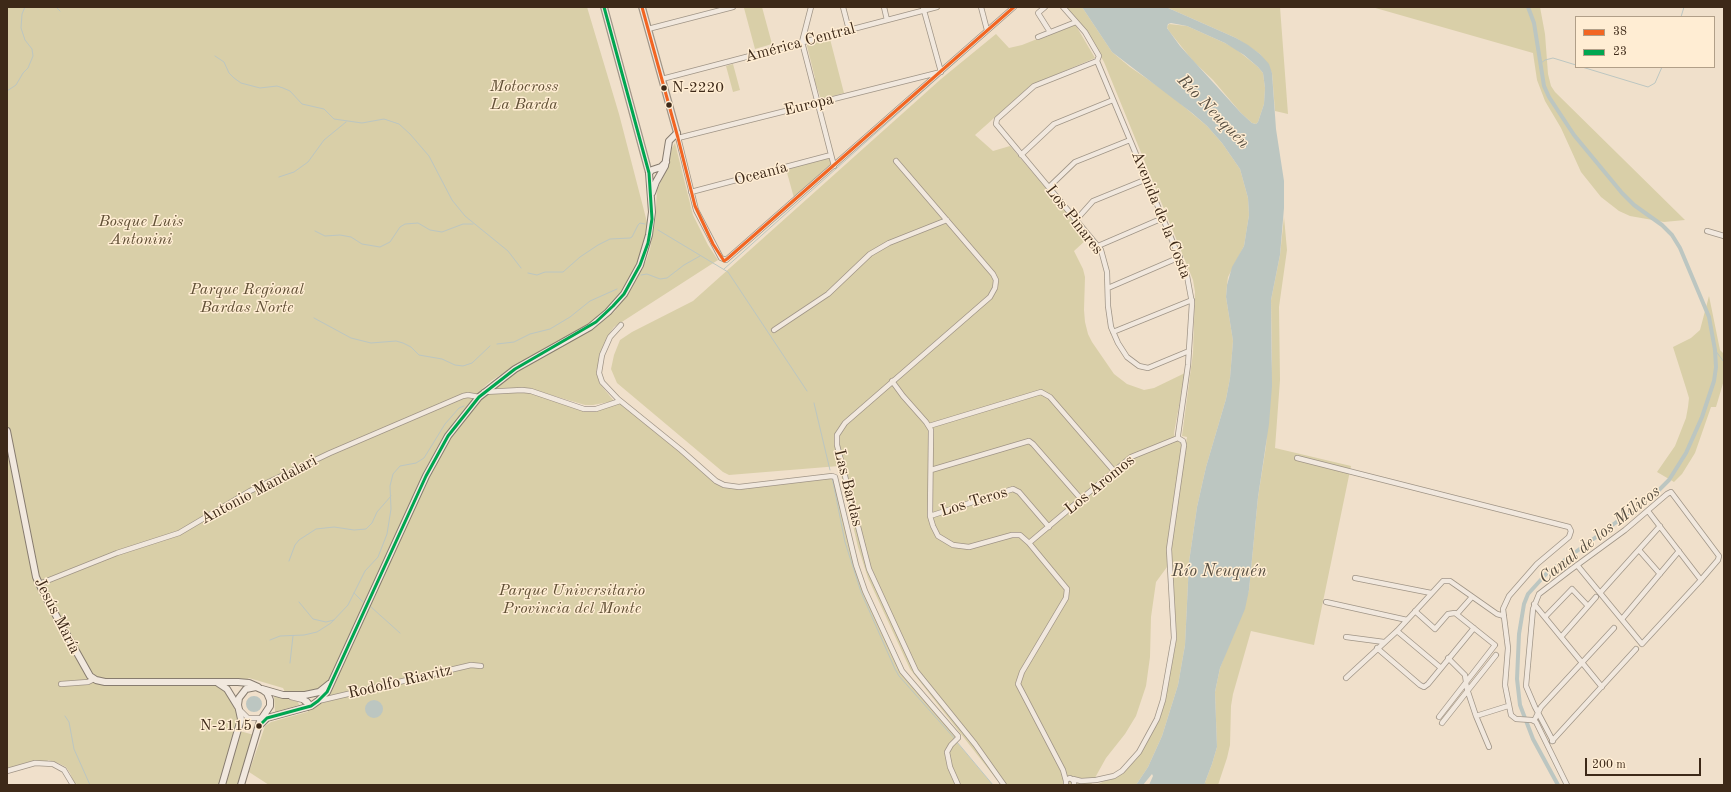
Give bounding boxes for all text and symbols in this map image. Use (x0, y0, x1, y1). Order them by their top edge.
legend (1575, 16, 1715, 68)
street label: América Central (743, 19, 857, 67)
text: 38 (1613, 26, 1627, 38)
text: 23 (1613, 46, 1627, 58)
water label: Río Neuquén (1173, 71, 1253, 153)
park label: Motocross La Barda (490, 77, 558, 115)
place label: N-2220 (672, 79, 724, 97)
marker: N-2220 (659, 83, 669, 93)
street label: Europa (782, 90, 836, 120)
unlabelled marker (664, 100, 674, 110)
street label: Avenida de la Costa (1127, 148, 1195, 282)
street label: Oceanía (732, 158, 790, 190)
street label: Los Pinares (1041, 182, 1107, 258)
park label: Bosque Luis Antonini (98, 212, 184, 250)
park label: Parque Regional Bardas Norte (190, 280, 304, 318)
street label: Las Bardas (829, 447, 867, 529)
street label: Antonio Mandalari (198, 451, 320, 529)
street label: Los Aromos (1061, 451, 1139, 519)
water label: Canal de los Milicos (1535, 481, 1665, 589)
street label: Los Teros (938, 483, 1010, 521)
water label: Río Neuquén (1171, 562, 1267, 582)
street label: Jesús María (30, 575, 84, 657)
park label: Parque Universitario Provincia del Monte (499, 581, 645, 619)
street label: Rodolfo Riavitz (346, 661, 454, 703)
place label: N-2115 (200, 717, 252, 735)
marker: N-2115 (254, 721, 264, 731)
scale bar (1587, 750, 1703, 776)
text: 200 m (1592, 759, 1626, 771)

